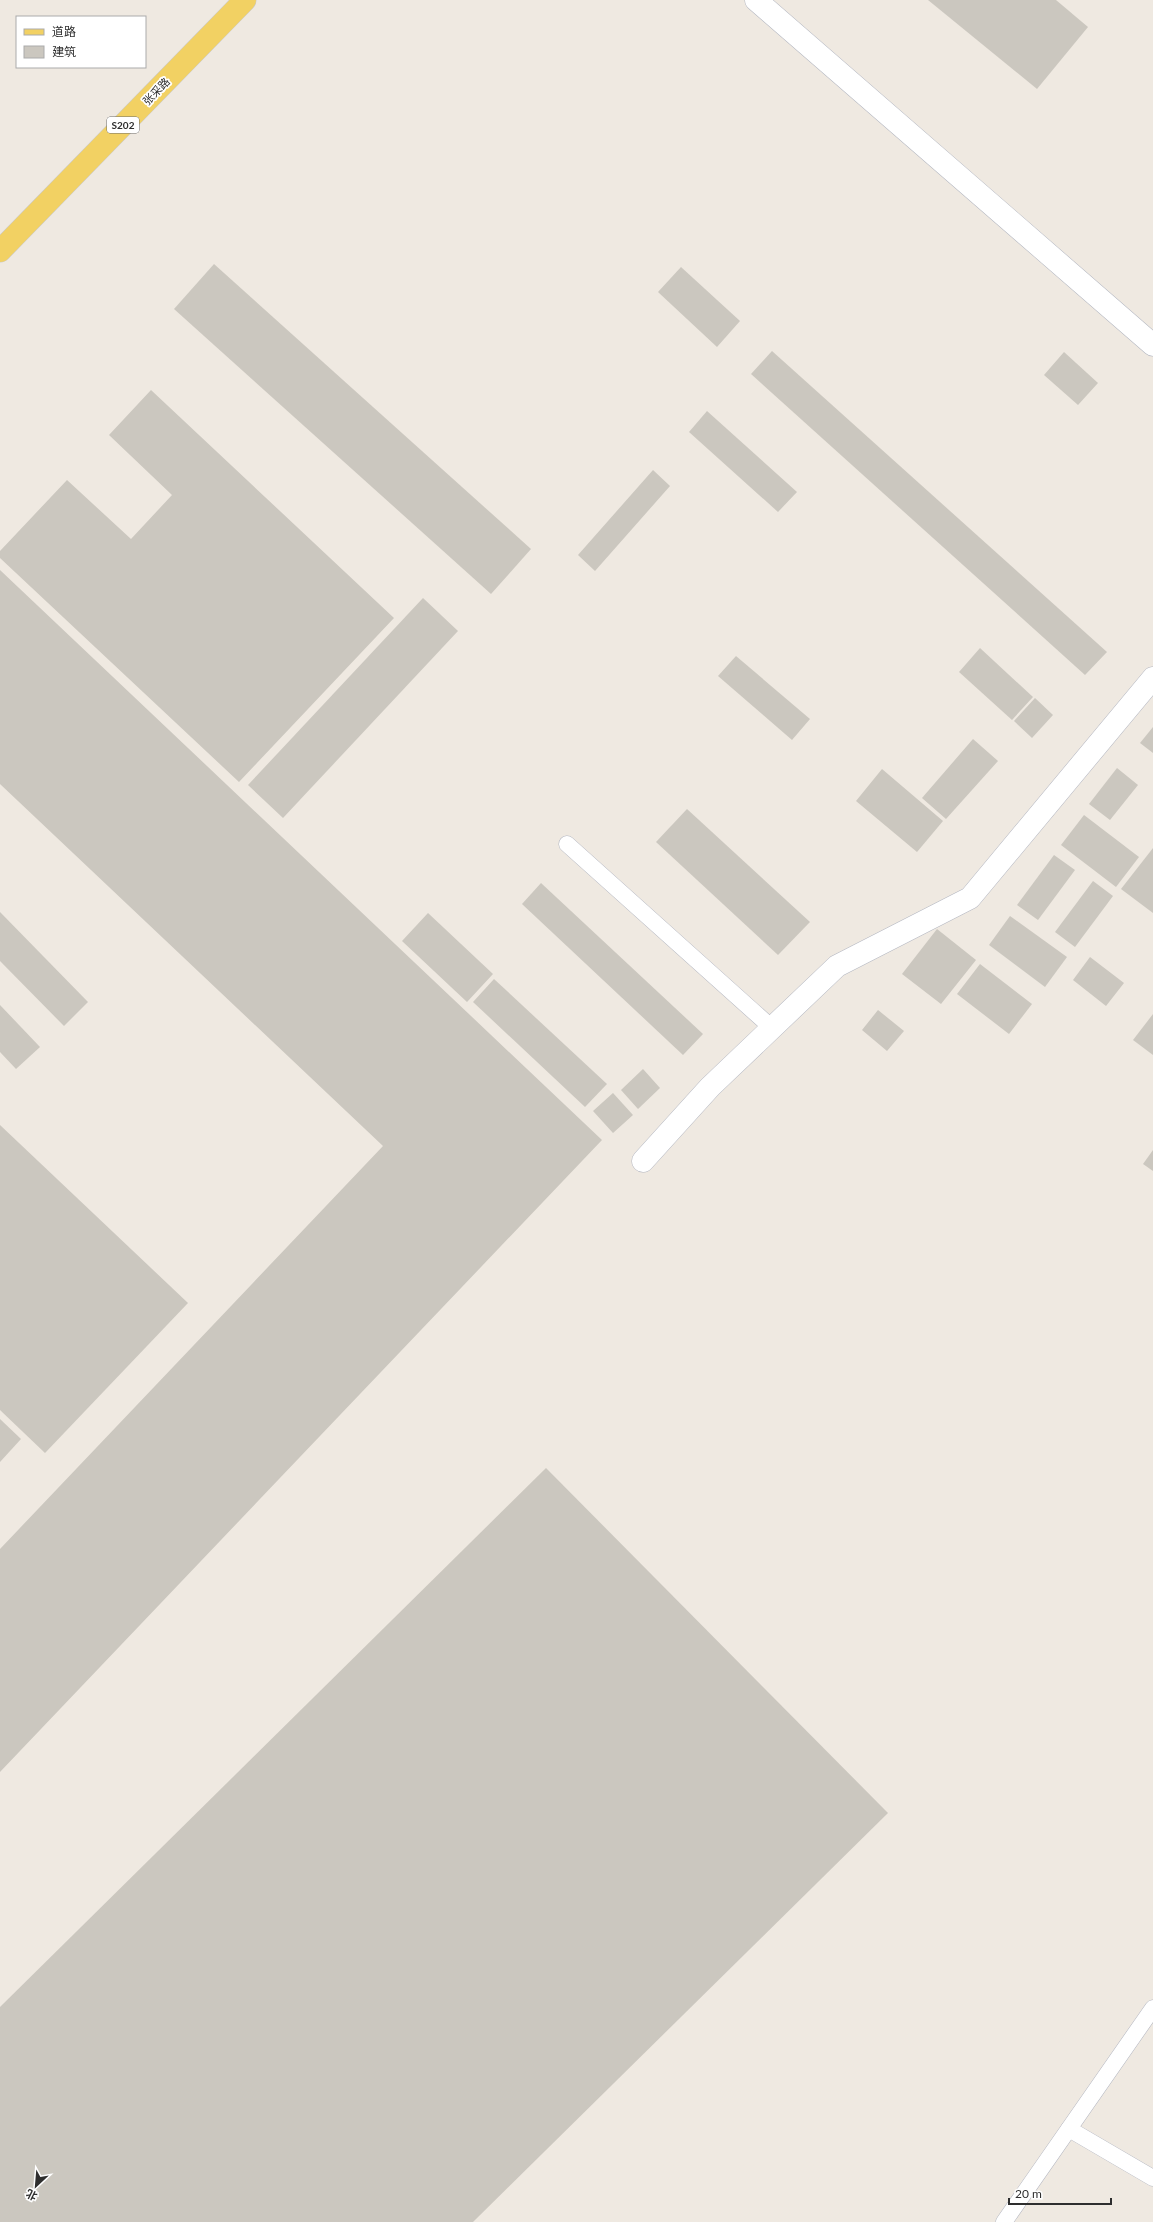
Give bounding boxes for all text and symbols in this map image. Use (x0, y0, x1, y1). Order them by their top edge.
legend (16, 16, 146, 68)
text: 道路 (52, 24, 76, 39)
text: 建筑 (52, 44, 76, 59)
street label: 张采路 (140, 75, 172, 107)
road number: S202 (107, 117, 139, 133)
north arrow (16, 2166, 56, 2206)
scale bar (1009, 2180, 1111, 2206)
text: 20 m (1015, 2186, 1042, 2201)
text: 北 (24, 2187, 39, 2204)

